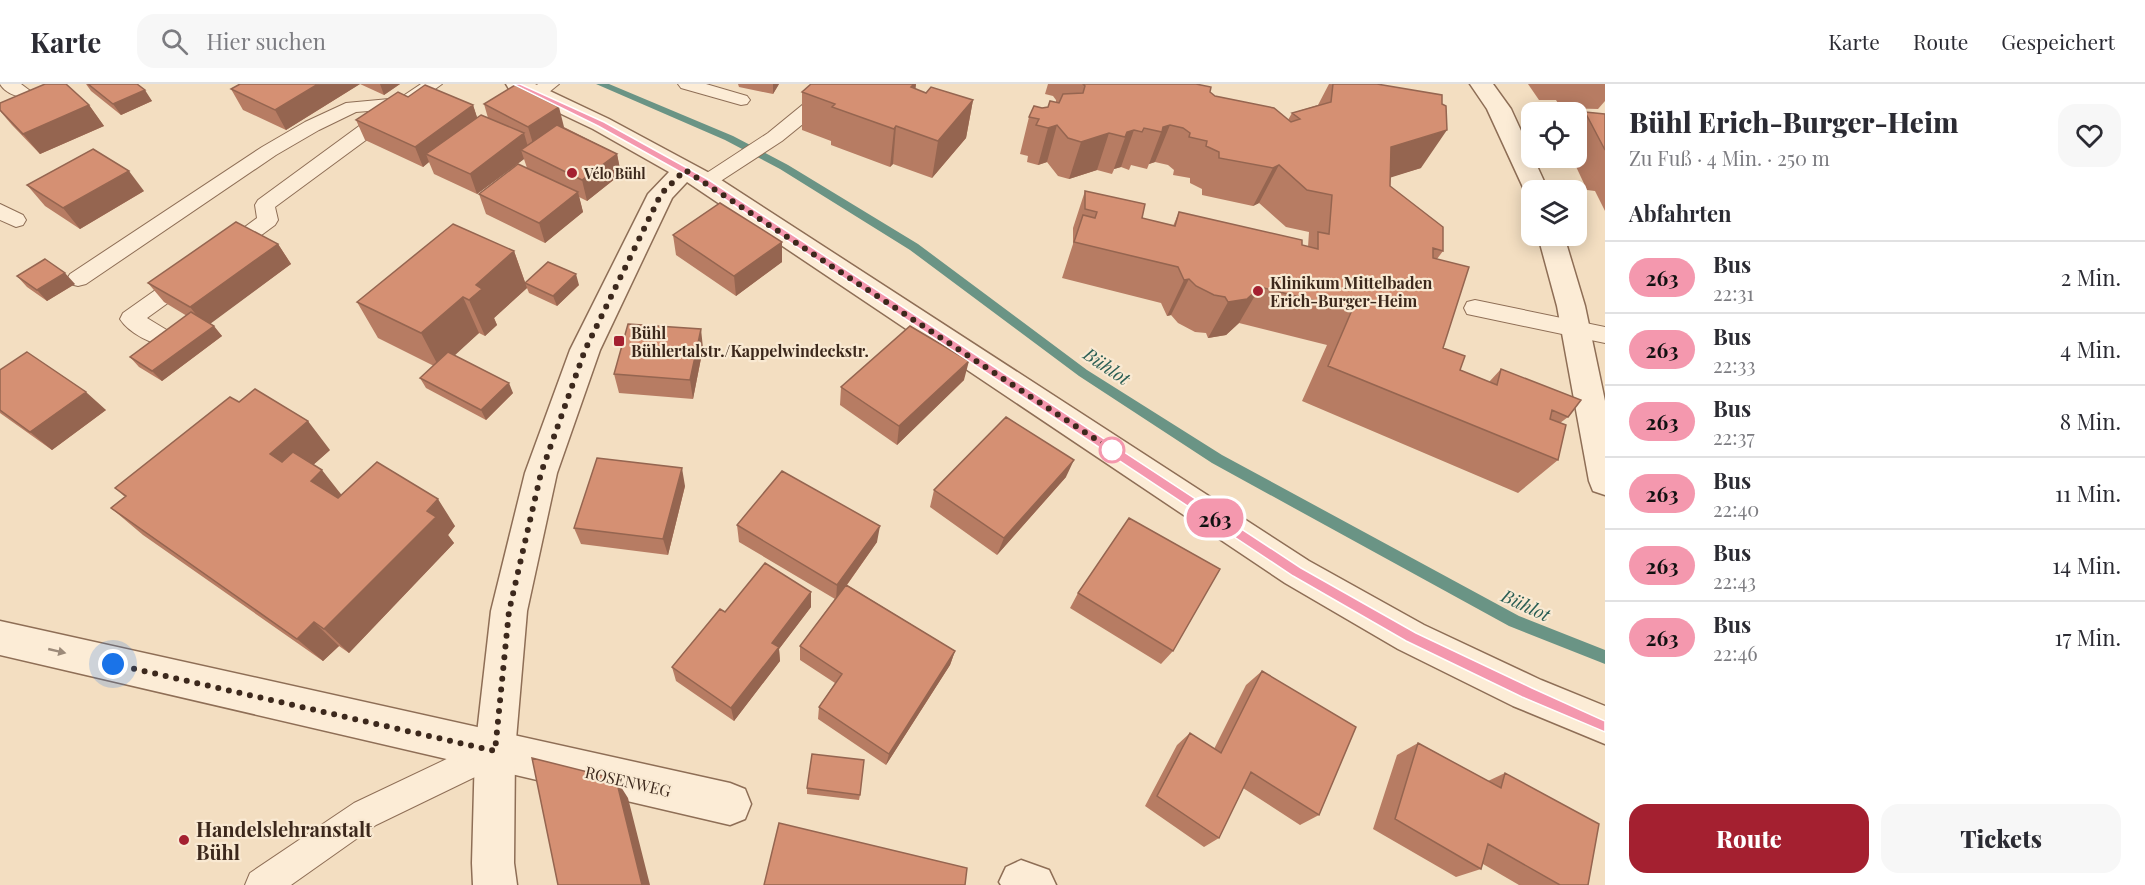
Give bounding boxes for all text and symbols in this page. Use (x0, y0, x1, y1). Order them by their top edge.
search box (137, 14, 557, 68)
text: Karte (30, 23, 101, 60)
icon: search (158, 25, 191, 58)
text: Hier suchen (206, 26, 326, 56)
text: Karte (1828, 27, 1880, 55)
text: Route (1913, 27, 1968, 55)
text: Gespeichert (2001, 27, 2115, 55)
map controls (1521, 102, 1587, 246)
button: locate (1521, 102, 1587, 168)
text: Bühl Erich-Burger-Heim (1629, 103, 1958, 140)
button: heart (2058, 104, 2121, 167)
text: Zu Fuß · 4 Min. · 250 m (1629, 144, 1830, 171)
place label: Vélo Bühl (583, 164, 646, 183)
marker: Vélo Bühl (565, 166, 579, 180)
button: layers (1521, 180, 1587, 246)
text: Abfahrten (1629, 198, 1732, 228)
text: Bus (1713, 249, 1751, 279)
text: 2 Min. (2061, 262, 2121, 292)
text: 263 (1645, 263, 1679, 291)
place label: Klinikum Mittelbaden Erich-Burger-Heim (1270, 272, 1432, 311)
text: 22:31 (1713, 279, 1754, 306)
marker: Klinikum Mittelbaden Erich-Burger-Heim (1251, 284, 1265, 298)
text: Bus (1713, 321, 1751, 351)
place label: Bühl Bühlertalstr./Kappelwindeckstr. (631, 322, 869, 361)
marker: Bühl Bühlertalstr./Kappelwindeckstr. (612, 334, 626, 348)
text: 4 Min. (2060, 334, 2121, 364)
text: 263 (1645, 335, 1679, 363)
water label: Bühlot (1078, 341, 1136, 391)
text: 22:33 (1713, 351, 1756, 378)
text: Bus (1713, 393, 1751, 423)
text: 8 Min. (2060, 406, 2121, 436)
text: 263 (1645, 407, 1679, 435)
text: 22:37 (1713, 423, 1755, 450)
unlabelled marker (1099, 437, 1125, 463)
text: Bus (1713, 465, 1751, 495)
text: 11 Min. (2055, 478, 2121, 508)
text: 263 (1645, 479, 1679, 507)
text: 22:40 (1713, 495, 1759, 522)
line badge: 263 (1180, 498, 1250, 538)
text: 263 (1198, 504, 1232, 532)
text: Bus (1713, 537, 1751, 567)
text: 14 Min. (2052, 550, 2121, 580)
text: 263 (1645, 551, 1679, 579)
text: 22:43 (1713, 567, 1756, 594)
water label: Bühlot (1497, 583, 1555, 627)
text: Bus (1713, 609, 1751, 639)
text: 17 Min. (2054, 622, 2121, 652)
text: 263 (1645, 623, 1679, 651)
text: 22:46 (1713, 639, 1758, 666)
one-way arrow (48, 647, 67, 656)
your location (98, 649, 128, 679)
street label: ROSENWEG (583, 761, 673, 801)
button: Route (1629, 804, 1869, 873)
button: Tickets (1881, 804, 2121, 873)
place label: Handelslehranstalt Bühl (196, 815, 373, 865)
marker: Handelslehranstalt Bühl (177, 833, 191, 847)

